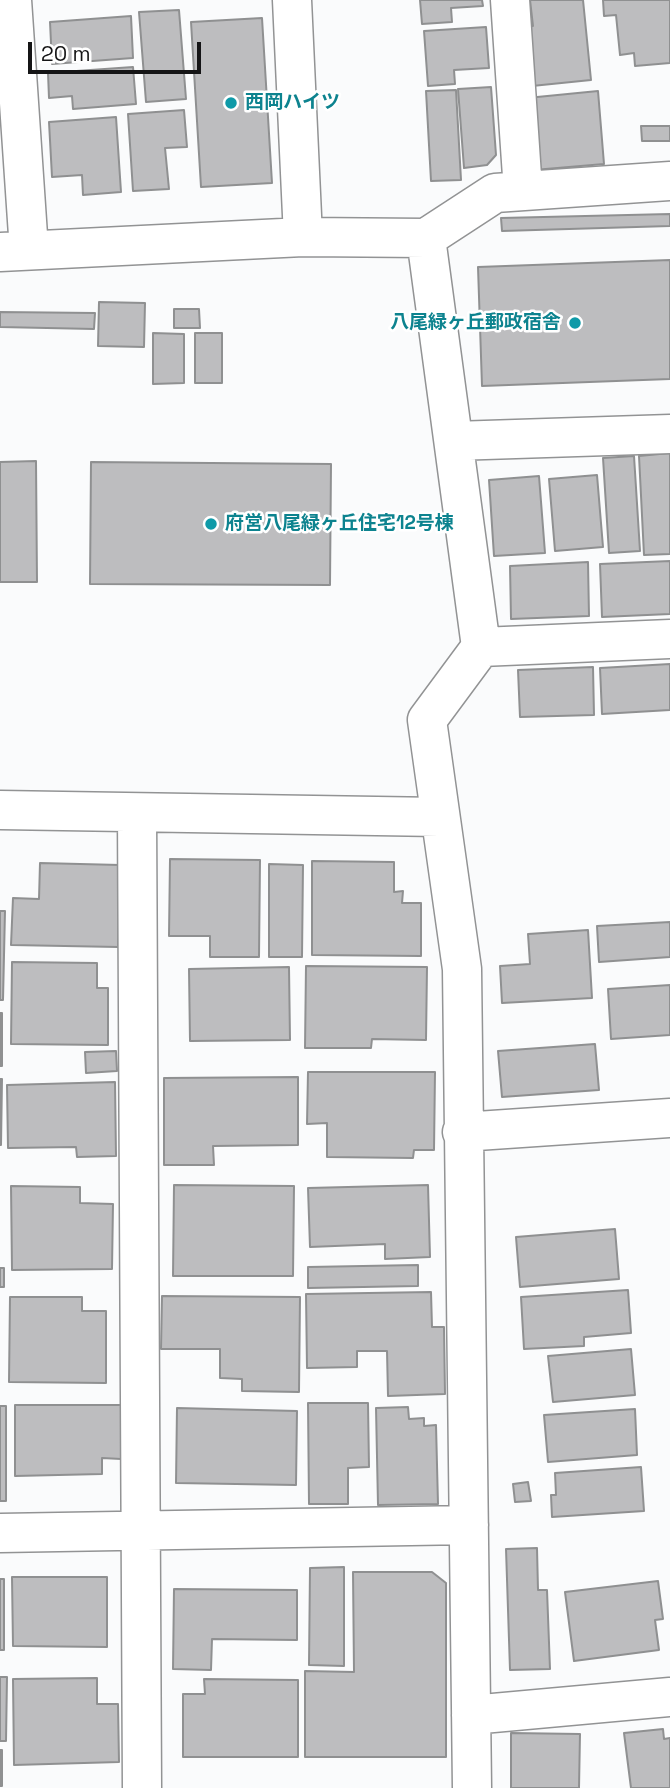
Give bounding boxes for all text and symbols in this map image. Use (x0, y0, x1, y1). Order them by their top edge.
scale bar (32, 28, 205, 72)
text: 20 m (41, 40, 91, 67)
place label: 西岡ハイツ (245, 92, 340, 114)
marker: 西岡ハイツ (223, 95, 239, 111)
place label: 八尾緑ヶ丘郵政宿舎 (390, 312, 561, 334)
marker: 八尾緑ヶ丘郵政宿舎 (567, 315, 583, 331)
place label: 府営八尾緑ヶ丘住宅12号棟 (225, 513, 454, 535)
marker: 府営八尾緑ヶ丘住宅12号棟 (203, 516, 219, 532)

